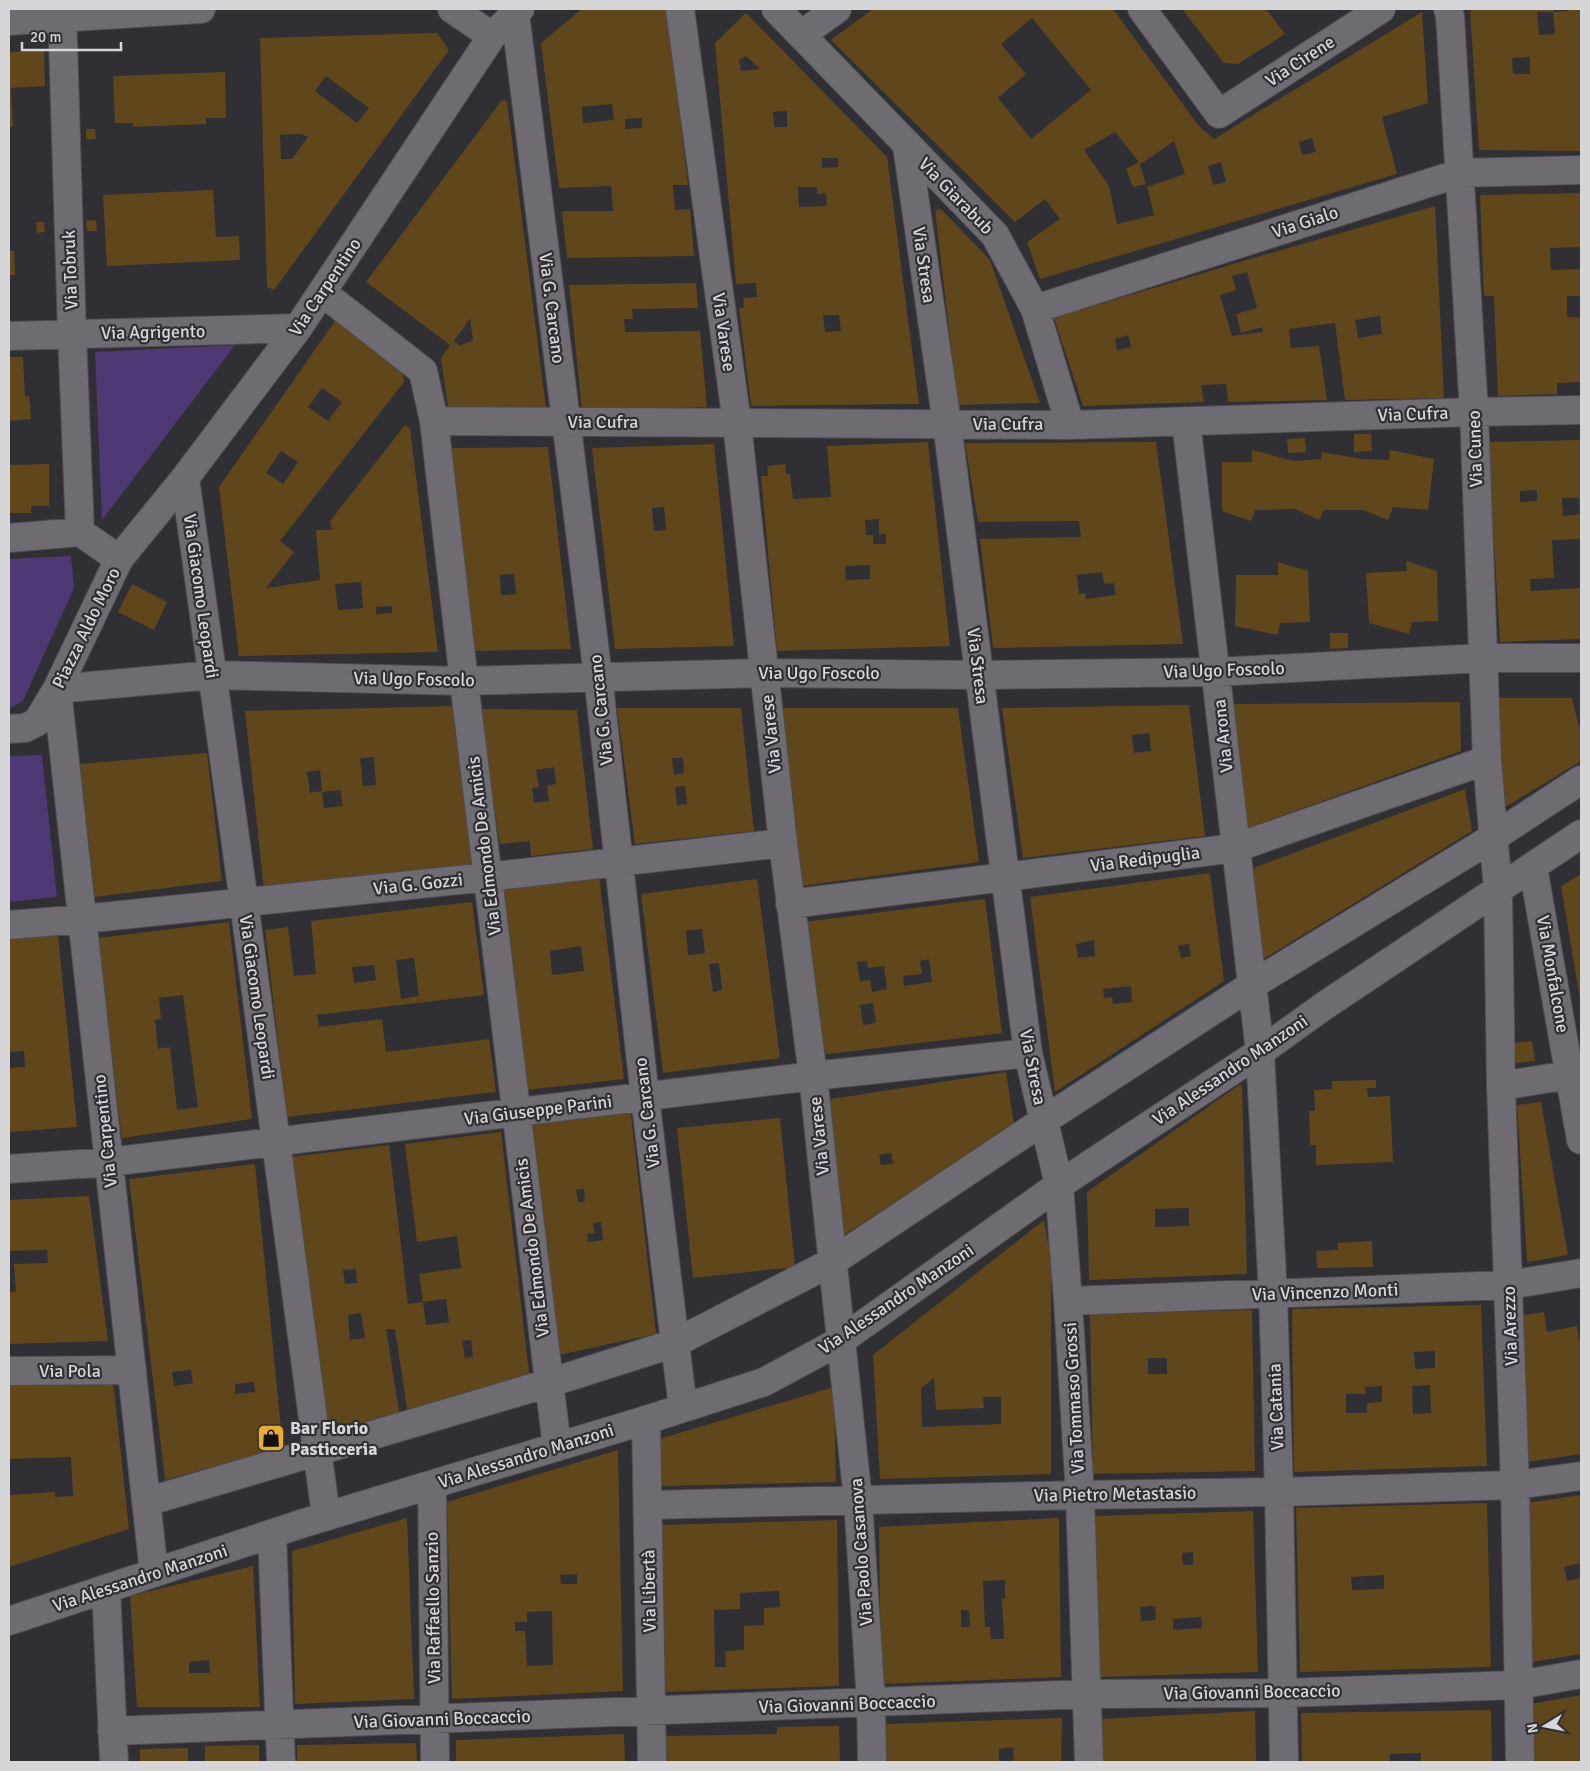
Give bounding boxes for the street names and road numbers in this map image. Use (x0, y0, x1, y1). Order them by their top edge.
street label: Via Cirene (1261, 30, 1339, 92)
street label: Via Giarabub (914, 153, 998, 239)
street label: Via Gialo (1269, 201, 1341, 243)
street label: Via Stresa (908, 225, 940, 305)
street label: Via Tobruk (58, 230, 82, 310)
street label: Via Carpentino (284, 234, 366, 340)
street label: Via G. Carcano (534, 251, 570, 365)
street label: Via Varese (708, 291, 740, 373)
street label: Via Agrigento (101, 320, 205, 344)
street label: Via Cufra (1377, 402, 1449, 426)
street label: Via Cuneo (1463, 410, 1487, 488)
street label: Via Cufra (568, 411, 638, 433)
street label: Via Cufra (973, 413, 1043, 435)
street label: Via Giacomo Leopardi (179, 512, 223, 680)
street label: Piazza Aldo Moro (47, 564, 125, 692)
street label: Via Stresa (962, 626, 994, 706)
street label: Via G. Carcano (584, 653, 618, 767)
street label: Via Ugo Foscolo (1163, 657, 1285, 683)
street label: Via Ugo Foscolo (758, 662, 880, 684)
street label: Via Ugo Foscolo (353, 667, 475, 691)
street label: Via Varese (756, 693, 786, 775)
street label: Via Arona (1208, 698, 1238, 774)
street label: Via Edmondo De Amicis (462, 755, 506, 937)
street label: Via Redipuglia (1089, 841, 1201, 877)
street label: Via G. Gozzi (372, 868, 464, 900)
street label: Via Giacomo Leopardi (235, 913, 279, 1081)
street label: Via Monfalcone (1532, 914, 1574, 1034)
street label: Via Alessandro Manzoni (1148, 1010, 1312, 1130)
street label: Via Stresa (1015, 1027, 1051, 1107)
street label: Via G. Carcano (629, 1056, 665, 1170)
street label: Via Carpentino (88, 1073, 122, 1189)
street label: Via Giuseppe Parini (463, 1090, 613, 1130)
street label: Via Varese (804, 1095, 834, 1177)
street label: Via Edmondo De Amicis (510, 1157, 554, 1339)
street label: Via Alessandro Manzoni (814, 1239, 978, 1359)
street label: Via Vincenzo Monti (1251, 1278, 1399, 1306)
street label: Via Arezzo (1498, 1286, 1522, 1366)
street label: Via Tommaso Grossi (1059, 1322, 1089, 1474)
street label: Via Pola (39, 1360, 101, 1382)
street label: Via Catania (1263, 1363, 1289, 1451)
street label: Via Alessandro Manzoni (436, 1419, 616, 1493)
street label: Via Paolo Casanova (845, 1477, 877, 1627)
street label: Via Pietro Metastasio (1033, 1482, 1197, 1506)
street label: Via Raffaello Sanzio (421, 1532, 445, 1684)
street label: Via Alessandro Manzoni (50, 1539, 230, 1617)
street label: Via Libertà (637, 1549, 661, 1633)
street label: Via Giovanni Boccaccio (1163, 1679, 1341, 1705)
street label: Via Giovanni Boccaccio (758, 1690, 936, 1718)
street label: Via Giovanni Boccaccio (353, 1705, 531, 1733)

